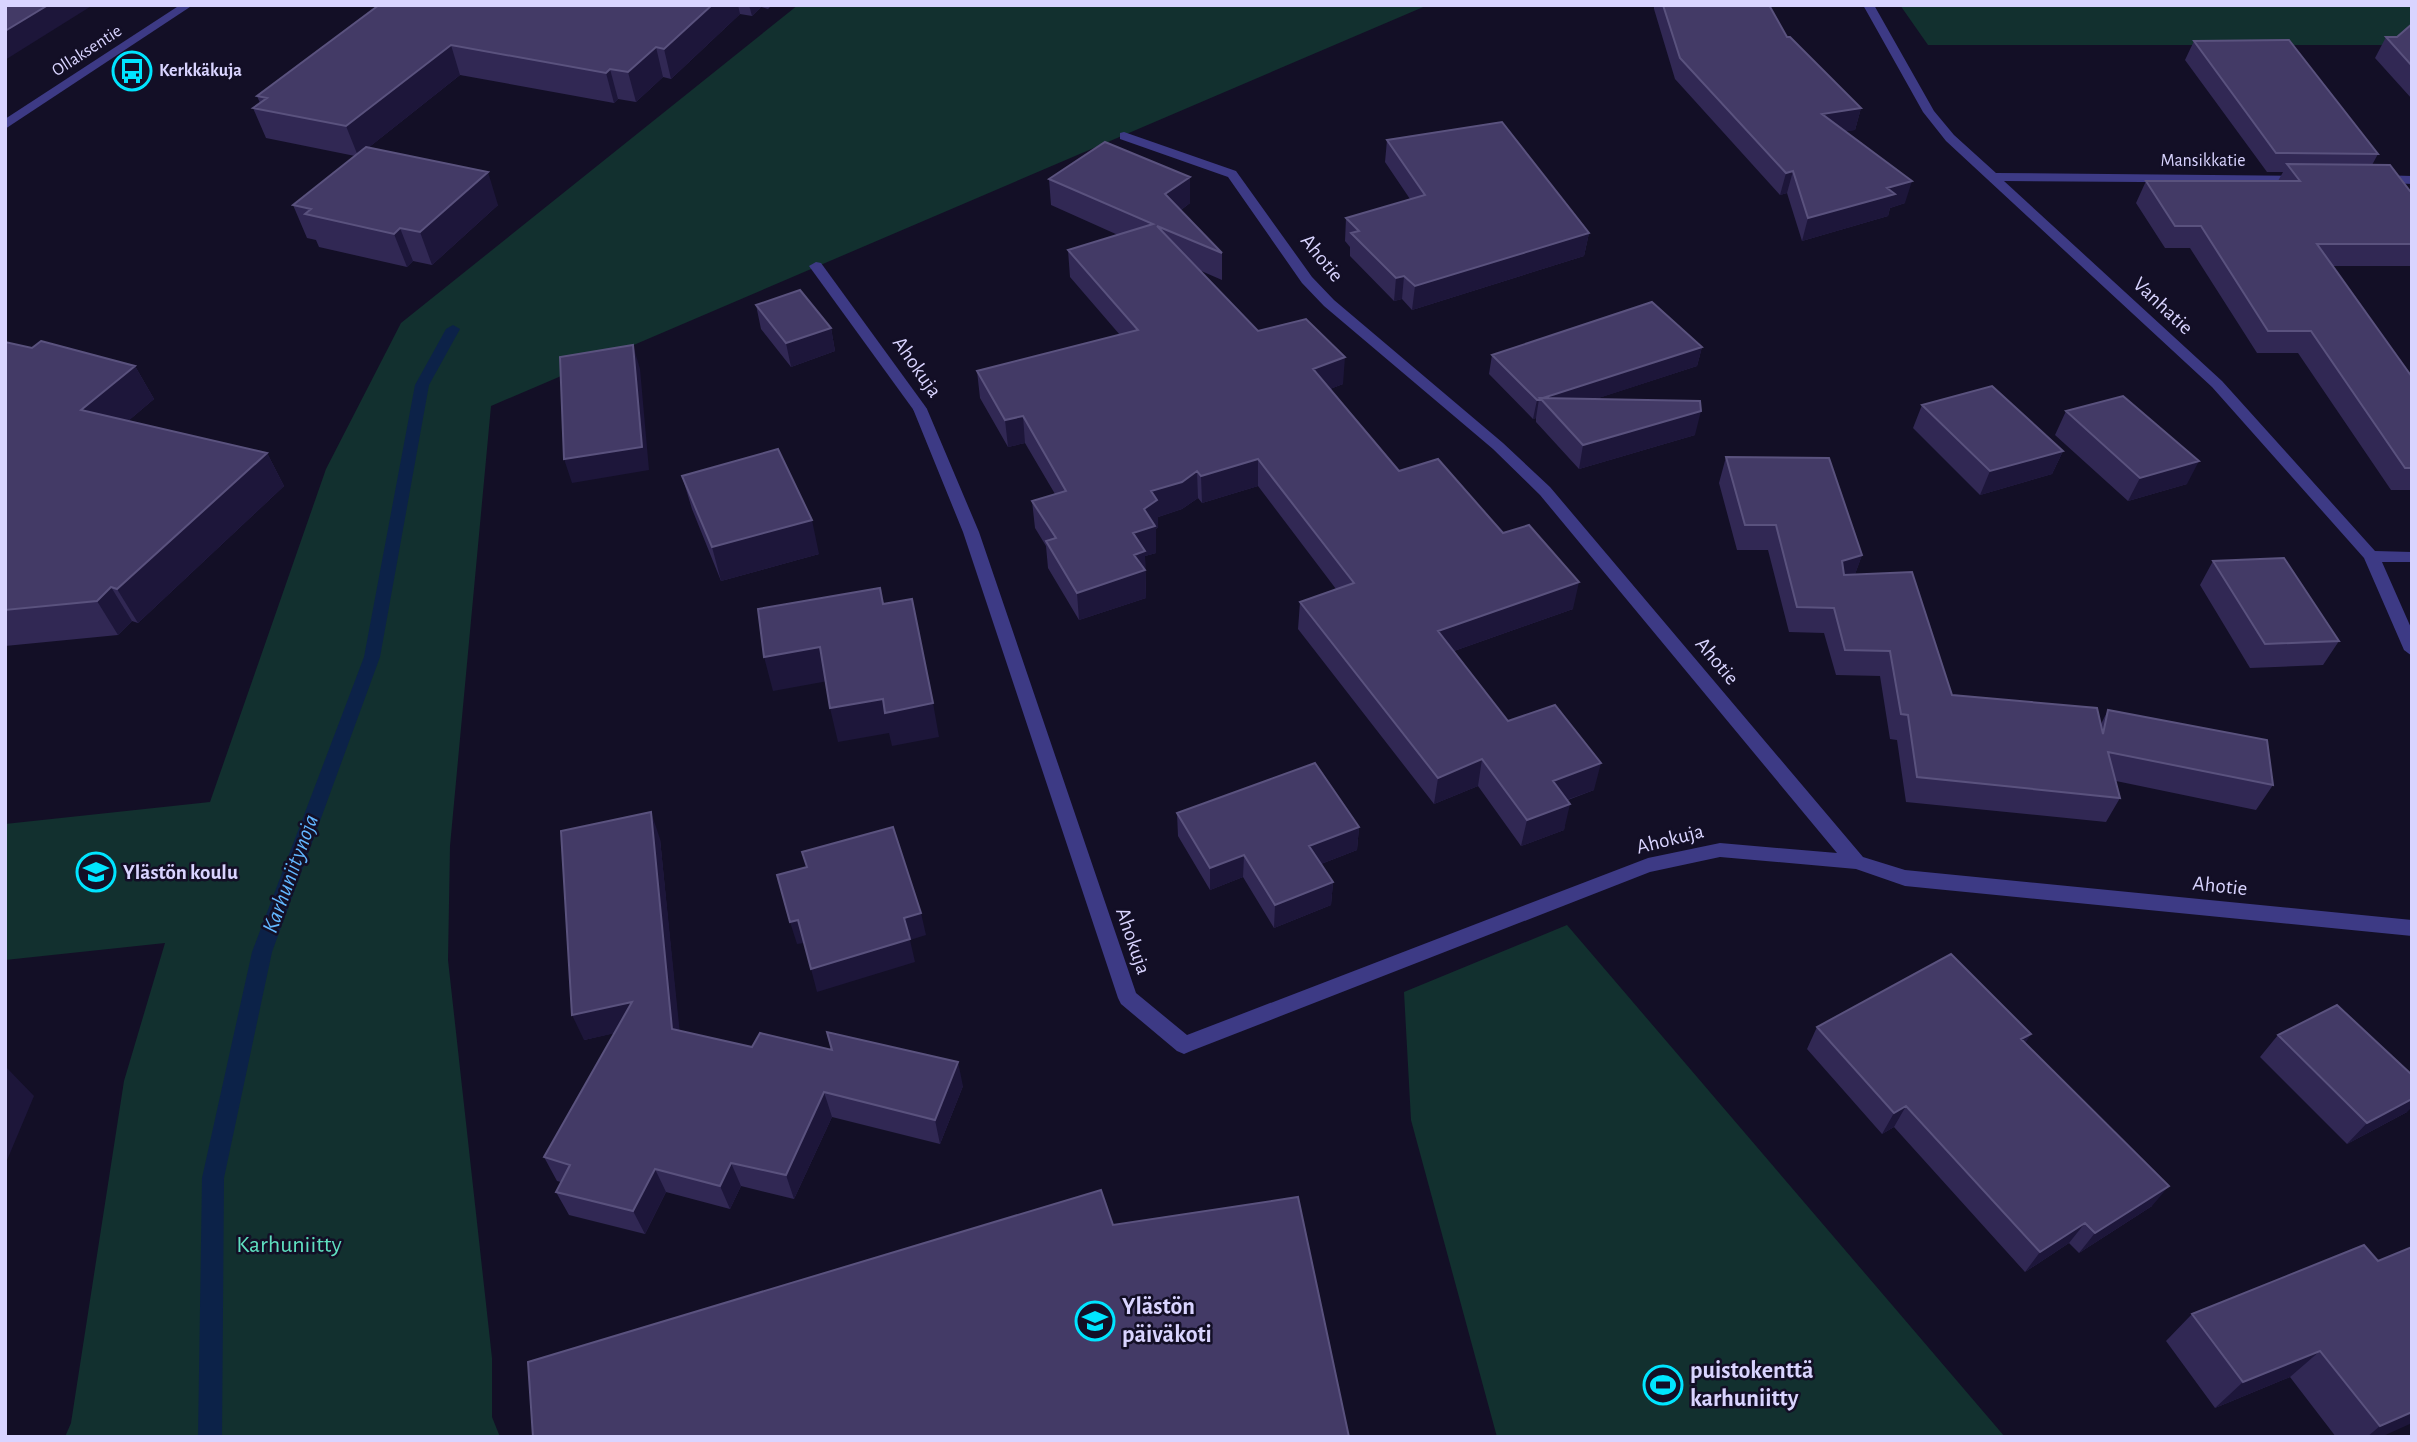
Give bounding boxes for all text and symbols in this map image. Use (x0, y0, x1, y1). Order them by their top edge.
street label: Ollaksentie (49, 22, 125, 80)
bus stop icon: Kerkkäkuja (111, 50, 153, 92)
place label: Kerkkäkuja (159, 62, 242, 80)
street label: Mansikkatie (2160, 152, 2246, 170)
street label: Ahotie (1297, 230, 1347, 286)
street label: Vanhatie (2129, 273, 2197, 339)
street label: Ahokuja (889, 333, 946, 401)
street label: Ahotie (1691, 633, 1743, 689)
water label: Karhuniitynoja (259, 812, 323, 936)
street label: Ahokuja (1634, 820, 1706, 858)
school or university icon: Ylästön koulu (75, 851, 117, 893)
place label: Ylästön koulu (123, 862, 238, 883)
street label: Ahotie (2192, 873, 2248, 899)
street label: Ahokuja (1112, 905, 1154, 977)
park label: Karhuniitty (236, 1233, 342, 1257)
place label: Ylästön päiväkoti (1122, 1295, 1212, 1347)
school or university icon: Ylästön päiväkoti (1074, 1300, 1116, 1342)
place label: puistokenttä karhuniitty (1690, 1359, 1814, 1411)
sports icon: puistokenttä karhuniitty (1642, 1364, 1684, 1406)

